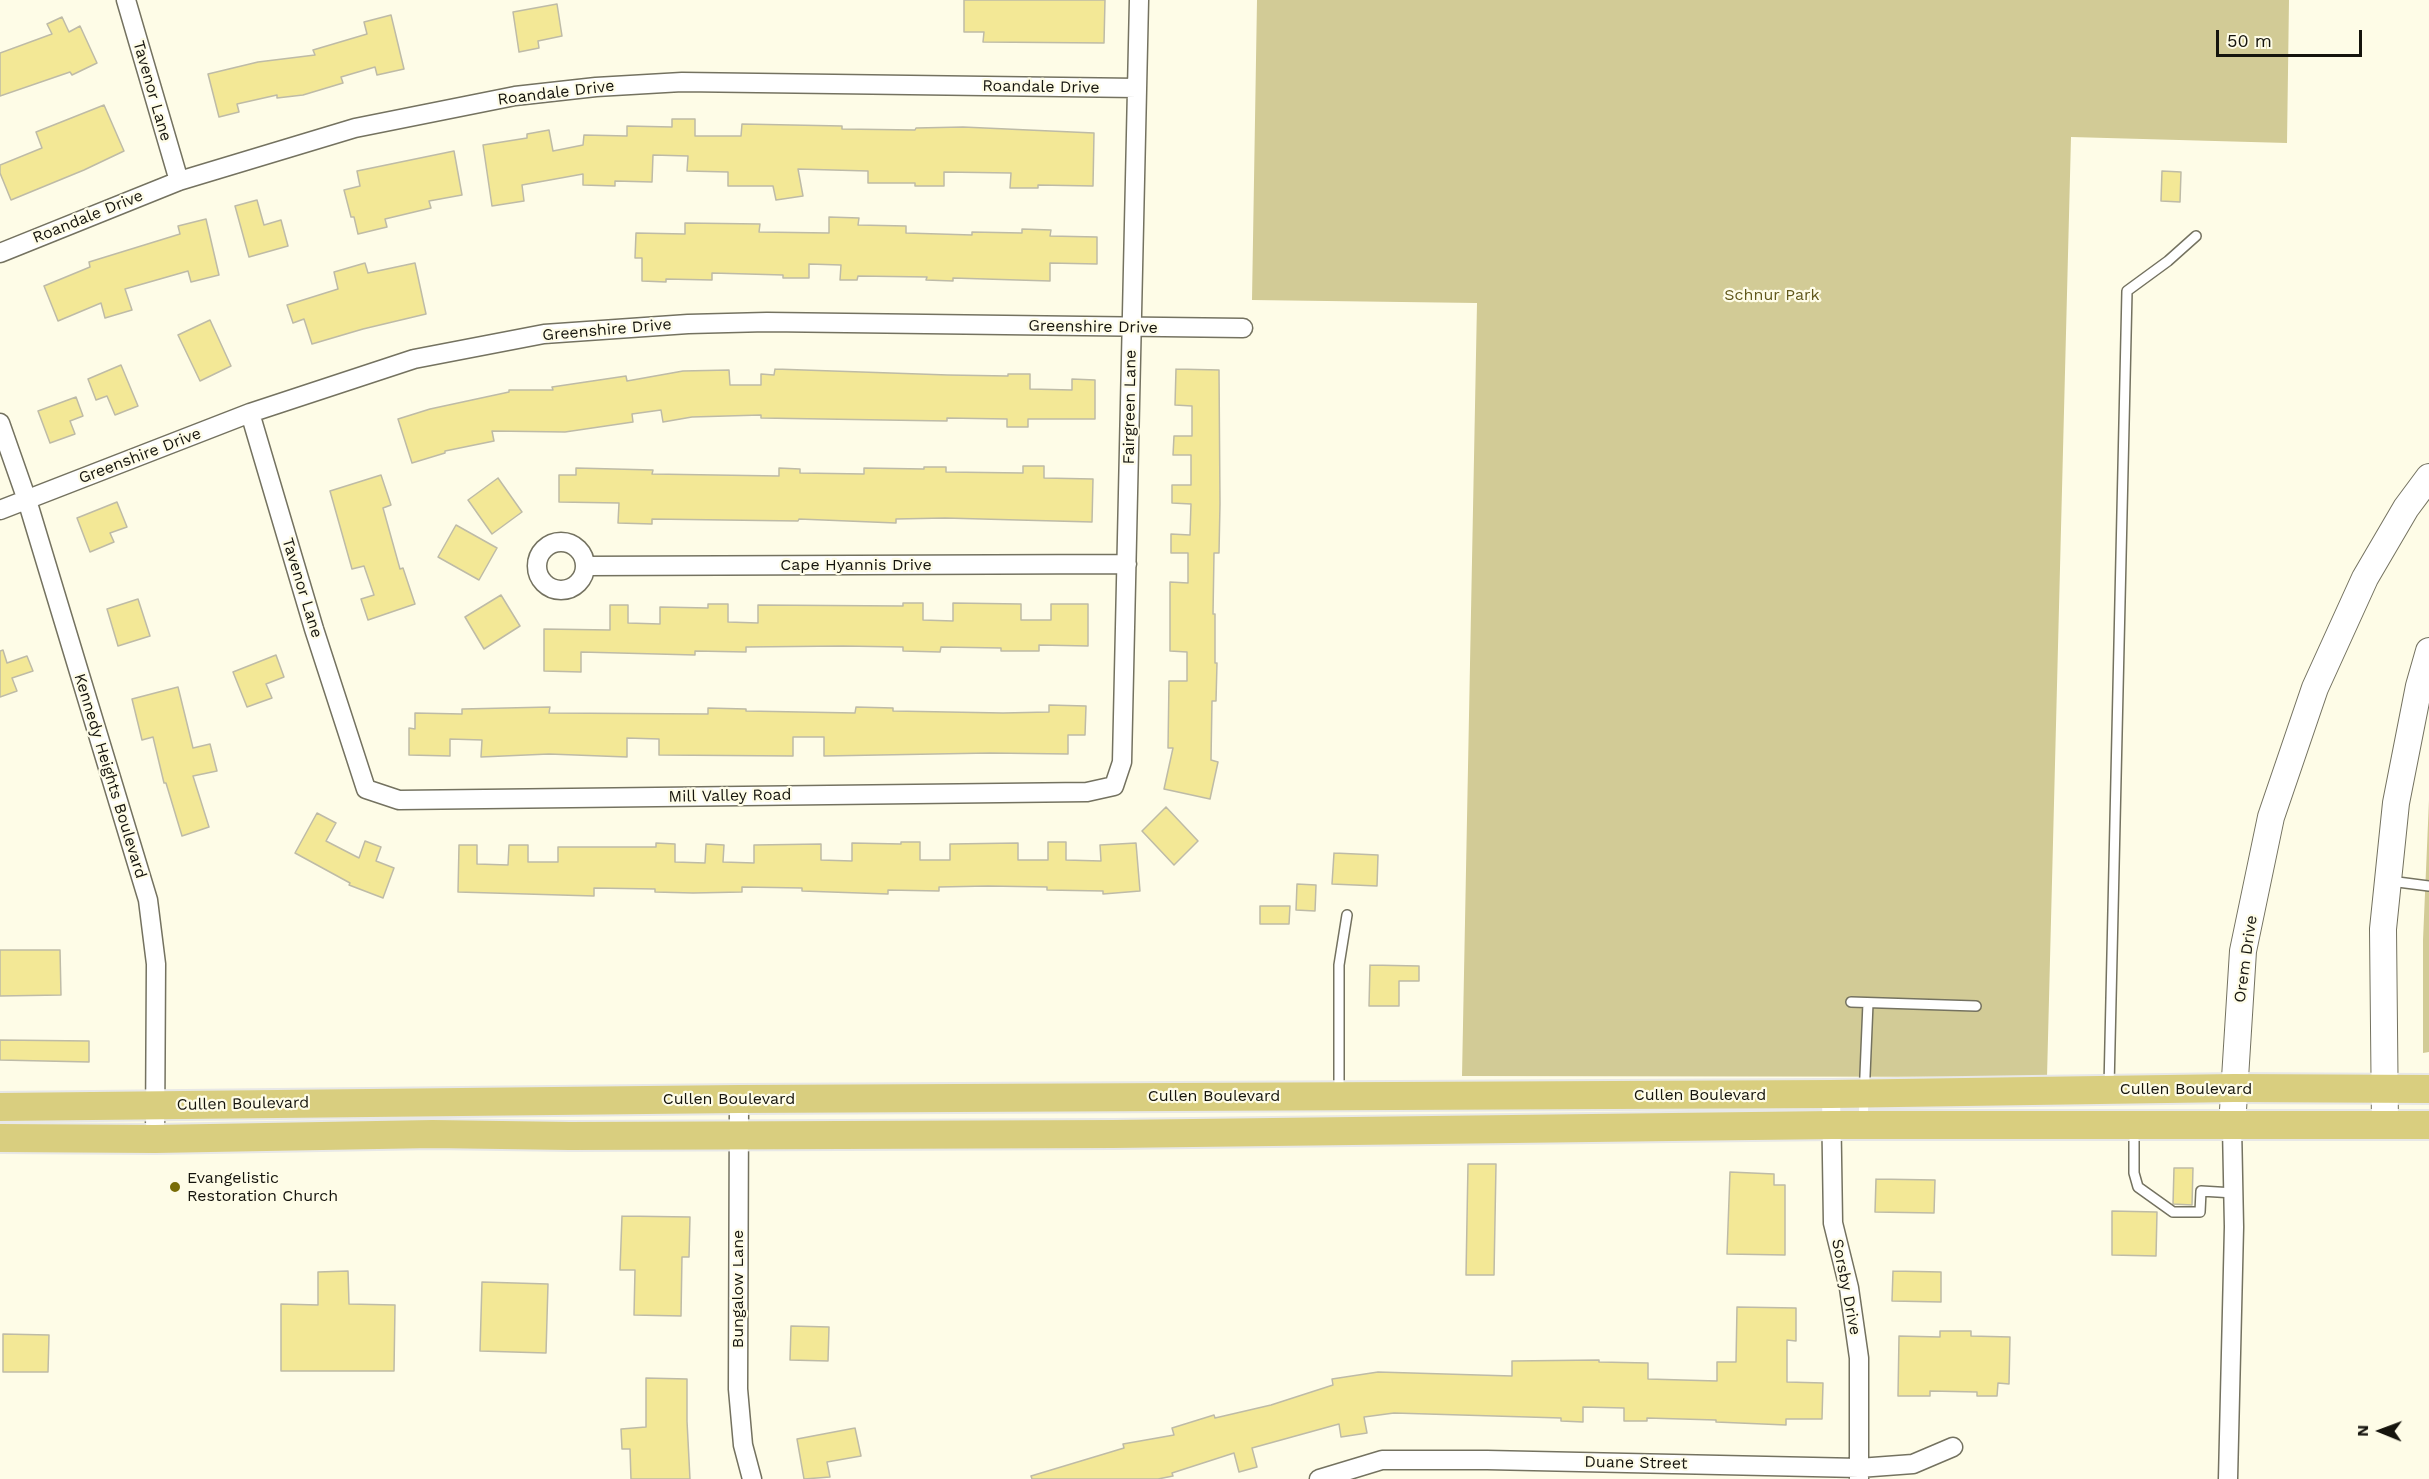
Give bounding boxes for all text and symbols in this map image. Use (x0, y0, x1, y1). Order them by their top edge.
scale bar (2219, 18, 2364, 56)
text: 50 m (2227, 30, 2272, 51)
street label: Tavenor Lane (128, 39, 176, 143)
street label: Roandale Drive (497, 76, 615, 110)
street label: Roandale Drive (982, 76, 1100, 98)
street label: Roandale Drive (30, 186, 146, 248)
park label: Schnur Park (1724, 285, 1820, 305)
street label: Greenshire Drive (542, 315, 672, 345)
street label: Greenshire Drive (1028, 316, 1158, 338)
street label: Fairgreen Lane (1119, 349, 1141, 465)
street label: Greenshire Drive (76, 424, 204, 488)
street label: Tavenor Lane (278, 536, 326, 640)
street label: Cape Hyannis Drive (780, 555, 932, 575)
street label: Kennedy Heights Boulevard (70, 671, 150, 881)
street label: Mill Valley Road (668, 785, 792, 807)
street label: Orem Drive (2230, 914, 2262, 1004)
street label: Cullen Boulevard (2120, 1079, 2252, 1099)
street label: Cullen Boulevard (1634, 1085, 1766, 1105)
street label: Cullen Boulevard (1148, 1086, 1280, 1106)
street label: Cullen Boulevard (663, 1089, 795, 1109)
street label: Cullen Boulevard (177, 1093, 309, 1115)
place label: Evangelistic Restoration Church (187, 1168, 338, 1206)
marker: Evangelistic Restoration Church (168, 1180, 182, 1194)
street label: Bungalow Lane (728, 1230, 748, 1348)
street label: Sorsby Drive (1827, 1237, 1865, 1337)
north arrow (2351, 1401, 2411, 1461)
text: N (2353, 1425, 2372, 1437)
street label: Duane Street (1584, 1453, 1688, 1473)

